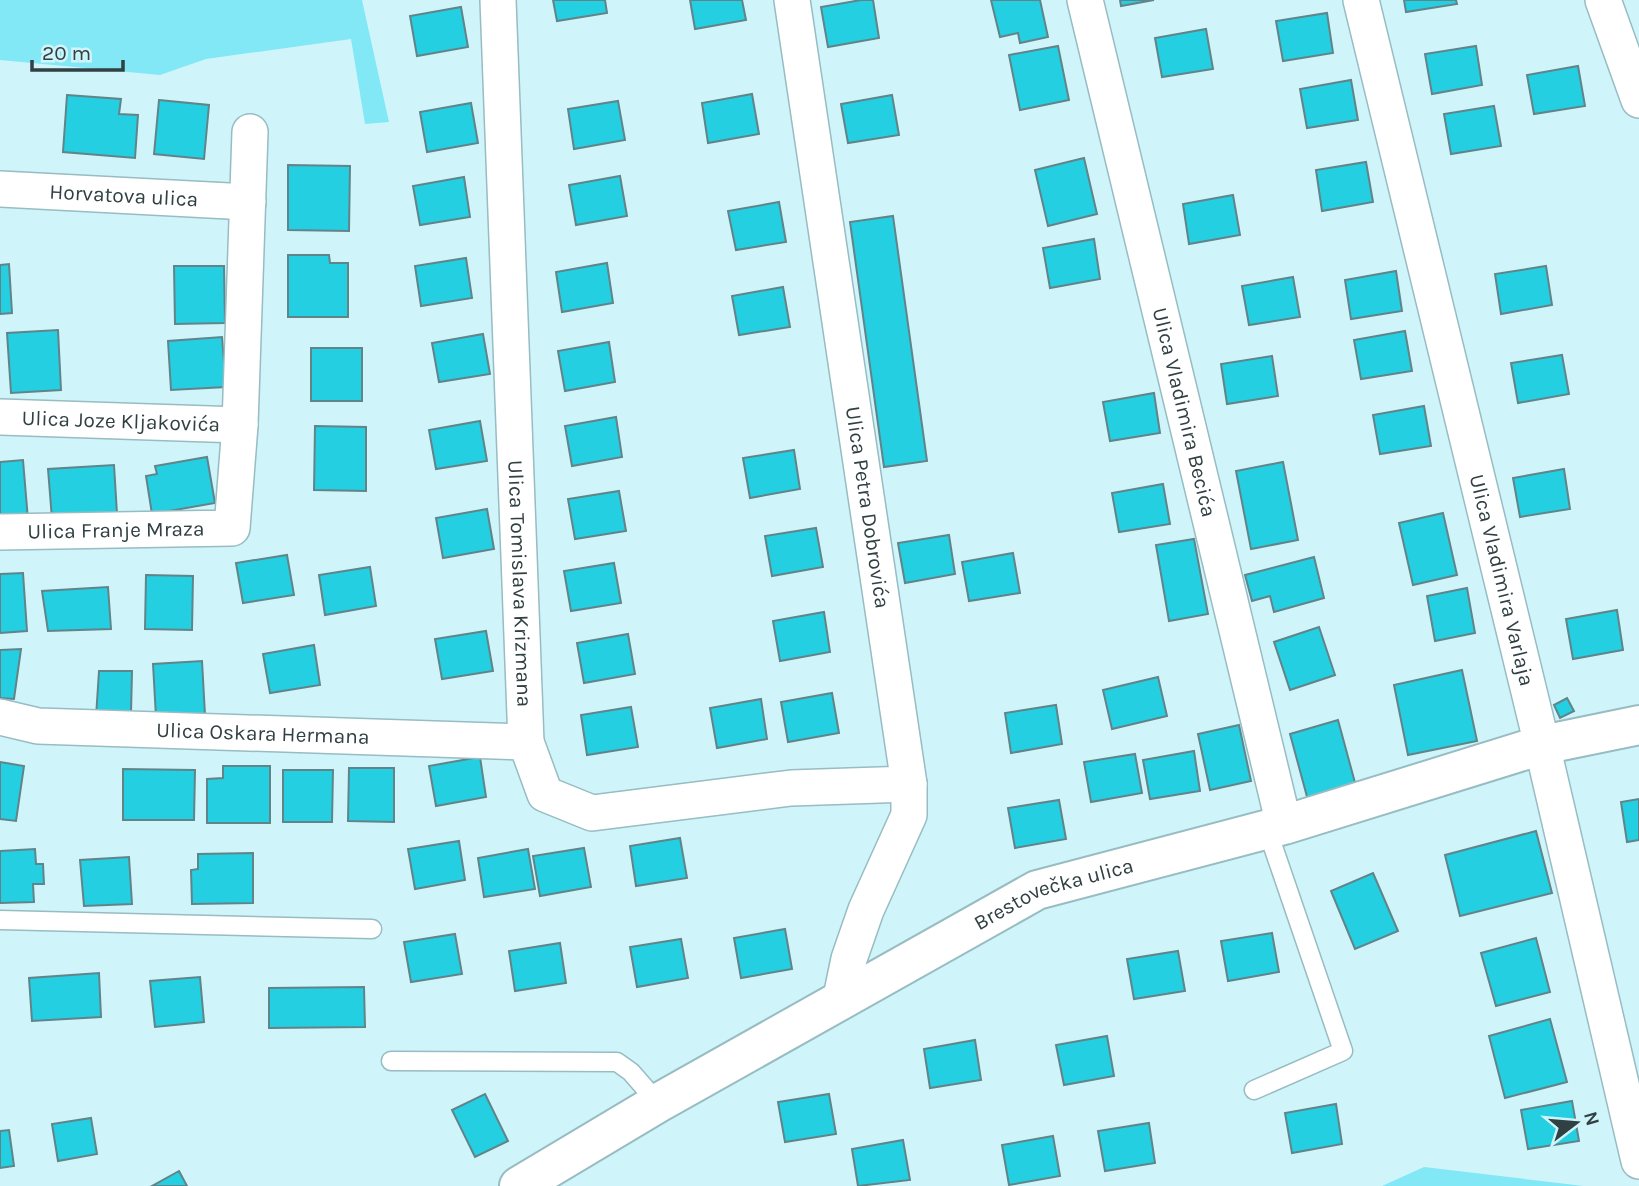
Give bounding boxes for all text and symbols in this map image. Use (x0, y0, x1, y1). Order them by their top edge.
scale bar (32, 28, 122, 72)
text: 20 m (42, 41, 91, 65)
street label: Horvatova ulica (49, 180, 199, 211)
street label: Ulica Vladimira Becića (1148, 305, 1221, 519)
street label: Ulica Petra Dobrovića (841, 405, 895, 610)
street label: Ulica Joze Kljakovića (21, 406, 220, 436)
street label: Ulica Tomislava Krizmana (503, 460, 537, 708)
street label: Ulica Vladimira Varlaja (1465, 472, 1539, 689)
street label: Ulica Franje Mraza (27, 516, 205, 544)
street label: Ulica Oskara Hermana (156, 718, 370, 749)
street label: Brestovečka ulica (970, 853, 1136, 935)
north arrow (1541, 1088, 1611, 1158)
text: N (1579, 1109, 1604, 1128)

